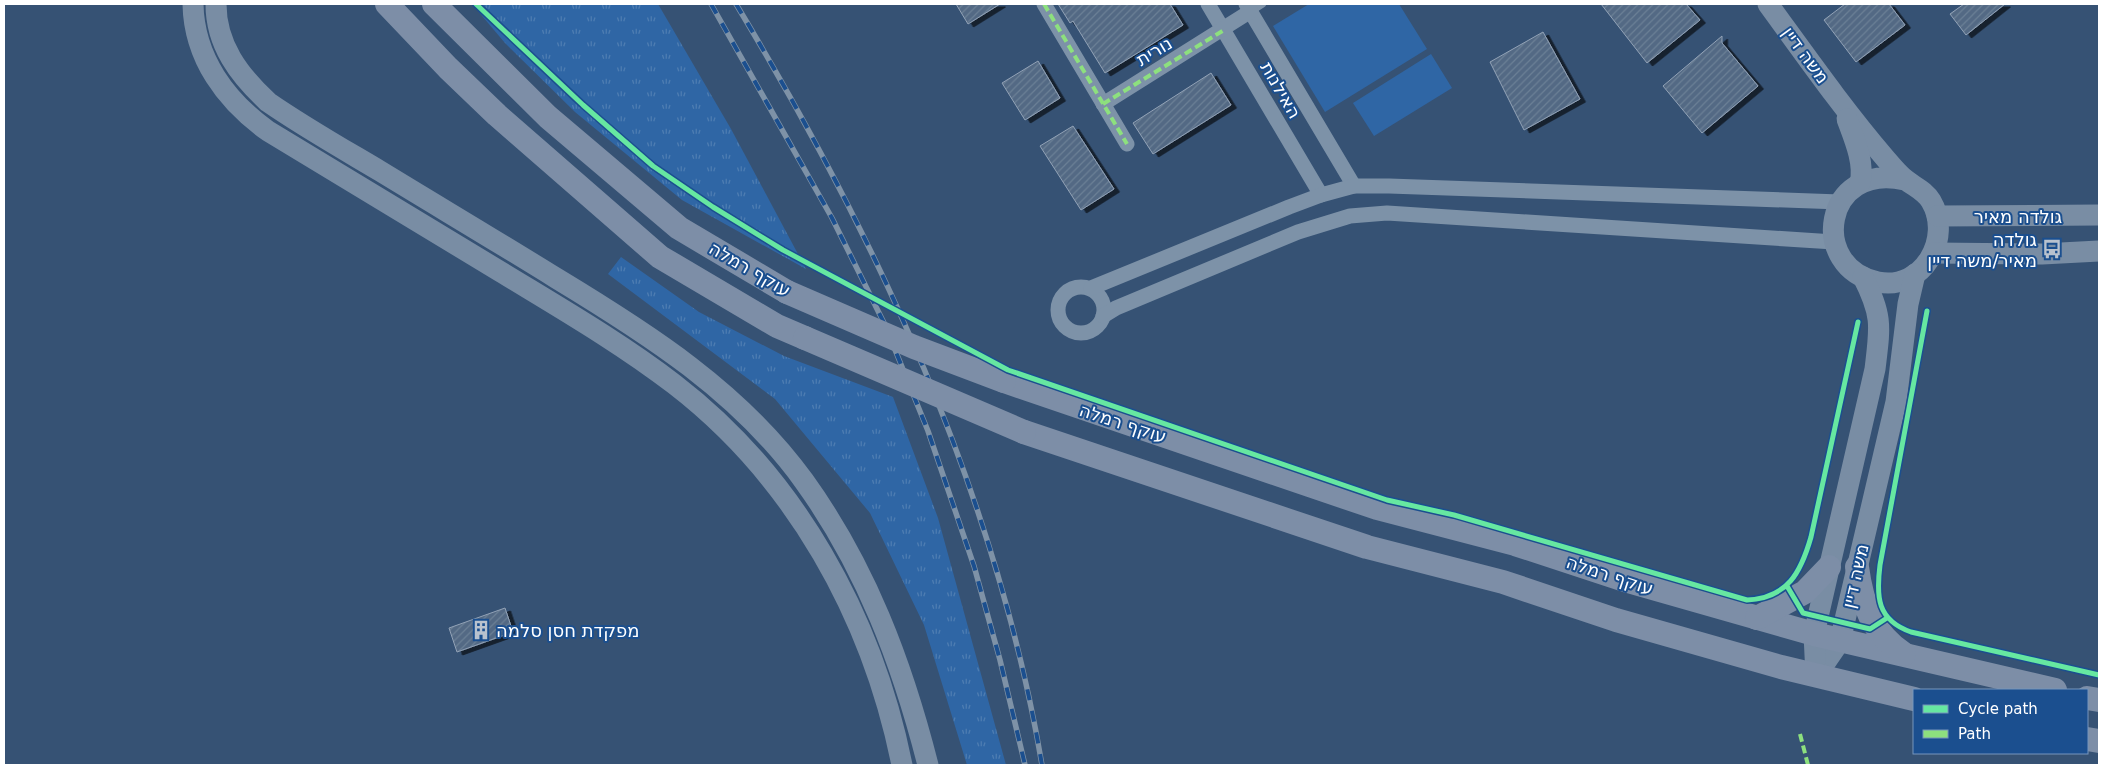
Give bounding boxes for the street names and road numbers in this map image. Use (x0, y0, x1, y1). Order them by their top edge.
street label: משה דיין (1778, 22, 1834, 88)
street label: נורית (1132, 32, 1176, 70)
street label: האילנות (1256, 58, 1306, 122)
street label: גולדה מאיר (1974, 206, 2062, 227)
street label: עוקף רמלה (706, 237, 794, 301)
street label: עוקף רמלה (1077, 399, 1169, 447)
street label: משה דיין (1837, 542, 1873, 610)
street label: עוקף רמלה (1564, 551, 1656, 599)

